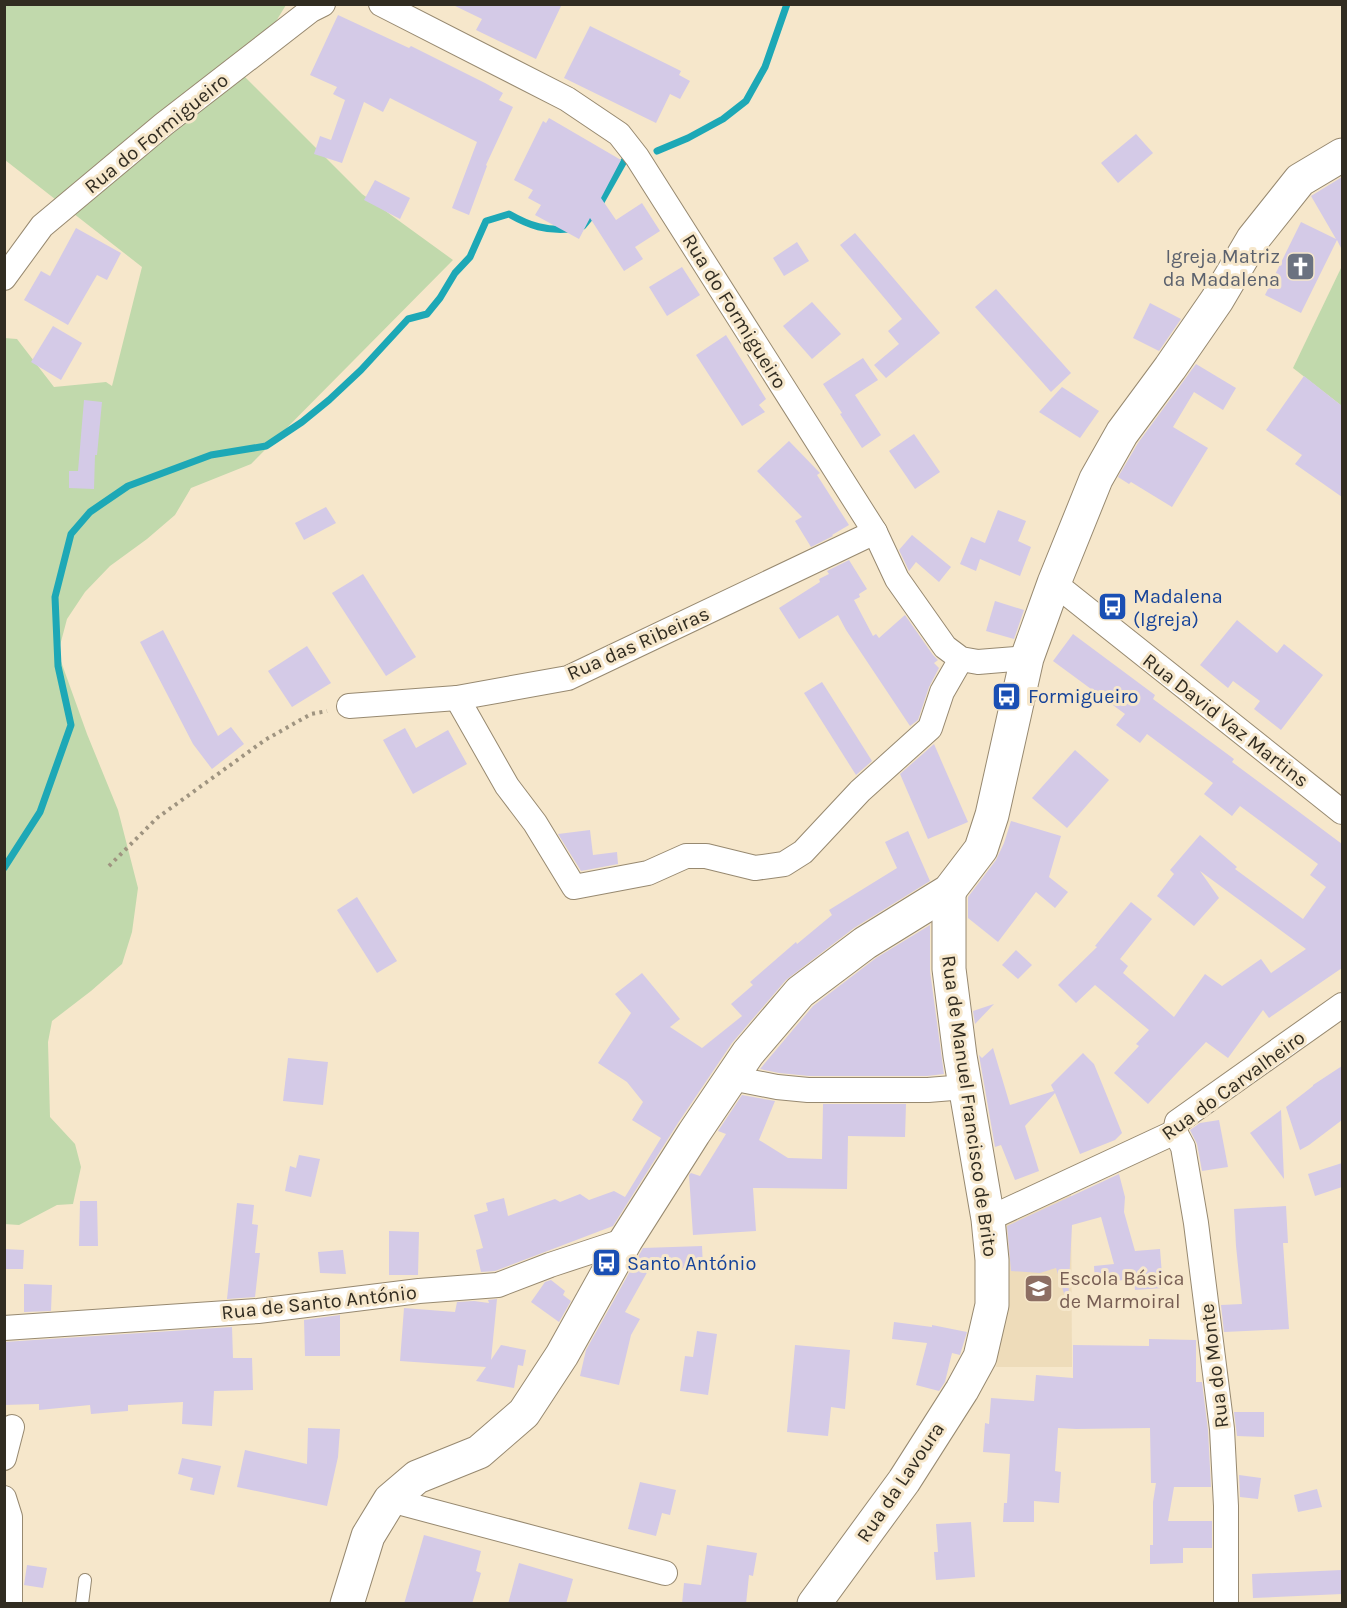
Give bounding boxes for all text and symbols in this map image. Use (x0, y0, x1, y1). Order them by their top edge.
street label: Rua do Formigueiro (80, 68, 233, 198)
street label: Rua do Formigueiro (678, 230, 792, 393)
place label: Igreja Matriz da Madalena (1163, 245, 1280, 291)
church icon: Igreja Matriz da Madalena (1285, 251, 1317, 283)
place label: Madalena (Igreja) (1133, 585, 1223, 631)
bus stop icon: Madalena (Igreja) (1096, 591, 1128, 623)
street label: Rua das Ribeiras (564, 602, 713, 685)
street label: Rua David Vaz Martins (1138, 649, 1313, 792)
bus stop icon: Formigueiro (991, 680, 1023, 712)
place label: Formigueiro (1028, 685, 1139, 708)
street label: Rua de Manuel Francisco de Brito (937, 954, 1002, 1258)
street label: Rua do Carvalheiro (1157, 1026, 1309, 1145)
bus stop icon: Santo António (590, 1247, 622, 1279)
place label: Santo António (627, 1252, 756, 1275)
place label: Escola Básica de Marmoiral (1059, 1267, 1185, 1313)
school or university icon: Escola Básica de Marmoiral (1022, 1273, 1054, 1305)
street label: Rua de Santo António (220, 1281, 418, 1324)
street label: Rua do Monte (1195, 1302, 1234, 1430)
street label: Rua da Lavoura (852, 1418, 949, 1547)

